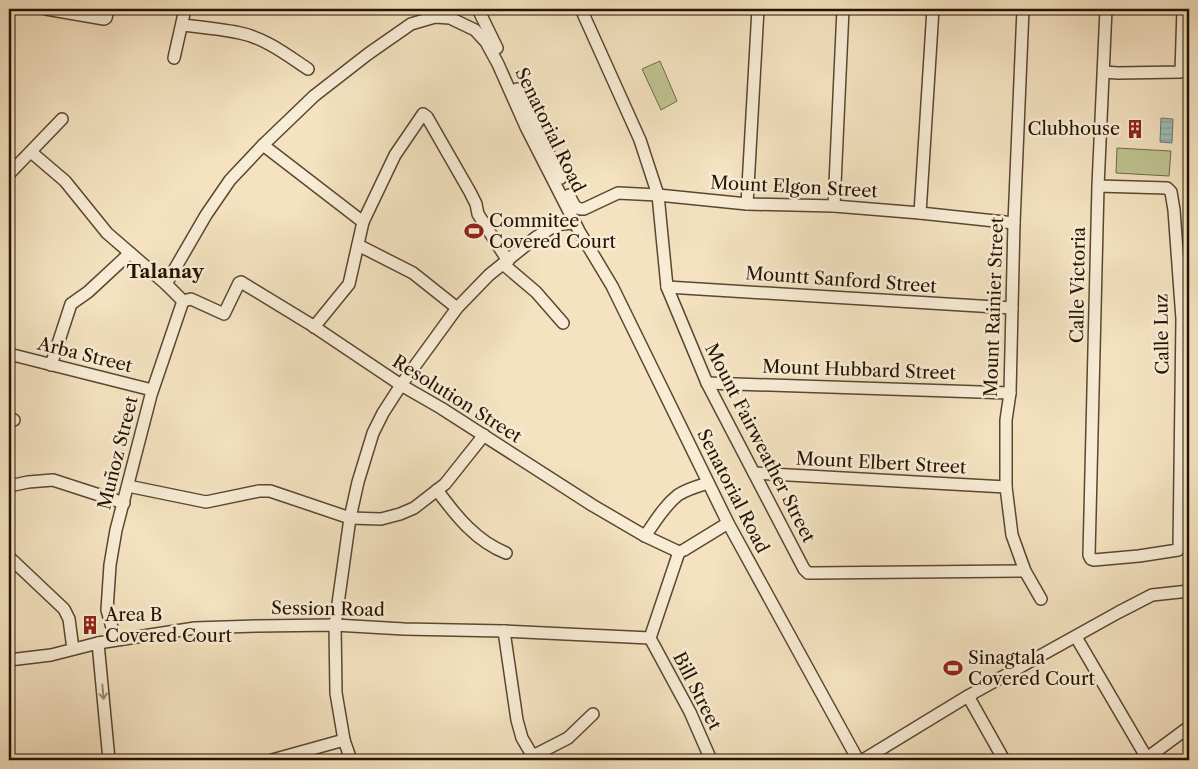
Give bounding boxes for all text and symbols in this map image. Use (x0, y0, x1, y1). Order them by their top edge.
street label: Senatorial Road (510, 64, 590, 196)
place label: Clubhouse (1028, 118, 1120, 140)
building icon: Clubhouse (1124, 118, 1146, 140)
street label: Mount Elgon Street (710, 172, 879, 202)
place label: Commitee Covered Court (489, 210, 616, 253)
street label: Mount Rainier Street (980, 216, 1008, 397)
sports icon: Commitee Covered Court (463, 220, 485, 242)
street label: Calle Victoria (1066, 226, 1090, 343)
district label: Talanay (126, 260, 205, 283)
street label: Mountt Sanford Street (745, 262, 938, 298)
street label: Calle Luz (1150, 293, 1174, 375)
street label: Arba Street (34, 332, 135, 378)
street label: Mount Fairweather Street (700, 340, 820, 547)
street label: Resolution Street (388, 350, 526, 448)
street label: Mount Hubbard Street (762, 356, 957, 384)
street label: Muñoz Street (93, 393, 143, 512)
street label: Senatorial Road (692, 425, 774, 557)
street label: Mount Elbert Street (795, 448, 967, 478)
street label: Session Road (271, 597, 385, 621)
place label: Area B Covered Court (104, 604, 232, 647)
building icon: Area B Covered Court (79, 614, 101, 636)
place label: Sinagtala Covered Court (968, 647, 1095, 690)
street label: Bill Street (668, 648, 726, 734)
sports icon: Sinagtala Covered Court (942, 657, 964, 679)
one-way arrow (98, 683, 108, 699)

